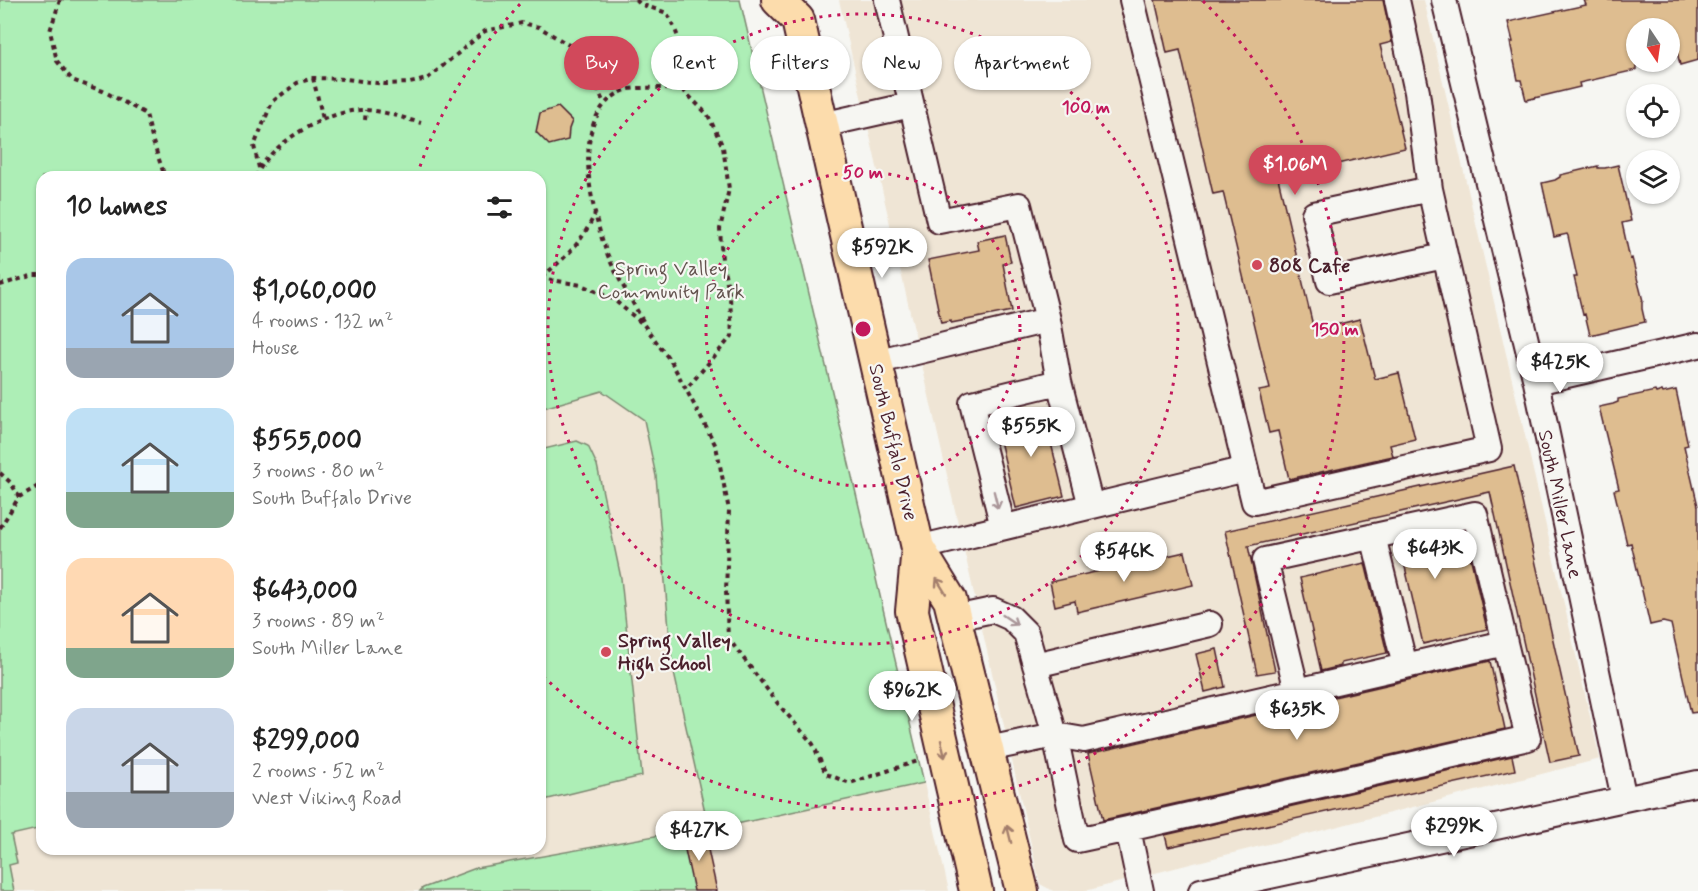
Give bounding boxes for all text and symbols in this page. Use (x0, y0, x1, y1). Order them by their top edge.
north arrow (1626, 18, 1680, 72)
map controls (1626, 18, 1680, 204)
chip: Buy (564, 36, 639, 90)
chip: Rent (651, 36, 738, 90)
chip: Filters (750, 36, 850, 90)
chip: New (862, 36, 942, 90)
chip: Apartment (954, 36, 1091, 90)
button: locate (1626, 84, 1680, 138)
text: 100 m (1062, 96, 1110, 120)
pin: $1.06M (1246, 145, 1344, 196)
button: layers (1626, 150, 1680, 204)
text: $1.06M (1263, 151, 1327, 178)
text: 50 m (843, 161, 883, 185)
text: 10 homes (66, 190, 167, 224)
icon: filters (483, 191, 516, 224)
pin: $592K (840, 228, 924, 279)
text: $592K (851, 234, 913, 261)
place label: 808 Cafe (1269, 253, 1350, 280)
park label: Spring Valley Community Park (597, 256, 745, 306)
marker: 808 Cafe (1250, 258, 1264, 272)
text: $1,060,000 (252, 274, 377, 308)
icon: home (114, 282, 186, 354)
text: 4 rooms · 132 m² (252, 308, 393, 335)
text: 150 m (1311, 318, 1359, 342)
centre of rings (853, 319, 873, 339)
text: House (252, 335, 299, 362)
pin: $425K (1518, 343, 1602, 394)
text: $425K (1530, 349, 1590, 376)
street label: South Buffalo Drive (861, 361, 924, 523)
pin: $555K (989, 407, 1073, 458)
text: $555K (1001, 413, 1061, 440)
text: $555,000 (252, 424, 362, 458)
street label: South Miller Lane (1531, 428, 1588, 581)
icon: home (114, 432, 186, 504)
text: 3 rooms · 80 m² (252, 458, 384, 485)
text: South Buffalo Drive (252, 485, 412, 512)
one-way arrow (991, 490, 1003, 509)
pin: $643K (1393, 529, 1477, 580)
pin: $546K (1082, 532, 1166, 583)
text: $643K (1407, 535, 1463, 562)
text: $546K (1094, 538, 1154, 565)
text: $643,000 (252, 574, 358, 608)
one-way arrow (935, 578, 947, 595)
icon: home (114, 582, 186, 654)
text: 3 rooms · 89 m² (252, 608, 385, 635)
one-way arrow (1001, 613, 1018, 626)
place label: Spring Valley High School (618, 628, 731, 680)
text: South Miller Lane (252, 635, 403, 662)
marker: Spring Valley High School (599, 645, 613, 659)
pin: $962K (870, 671, 954, 722)
text: $962K (883, 677, 941, 704)
pin: $635K (1255, 690, 1339, 741)
text: $635K (1269, 696, 1325, 723)
text: $299,000 (252, 724, 360, 758)
icon: home (114, 732, 186, 804)
one-way arrow (938, 740, 950, 759)
text: 2 rooms · 52 m² (252, 758, 385, 785)
text: West Viking Road (252, 785, 402, 812)
pin: $299K (1412, 807, 1496, 858)
pin: $427K (657, 811, 741, 862)
text: $299K (1425, 813, 1483, 840)
text: $427K (669, 817, 729, 844)
one-way arrow (1002, 825, 1014, 844)

